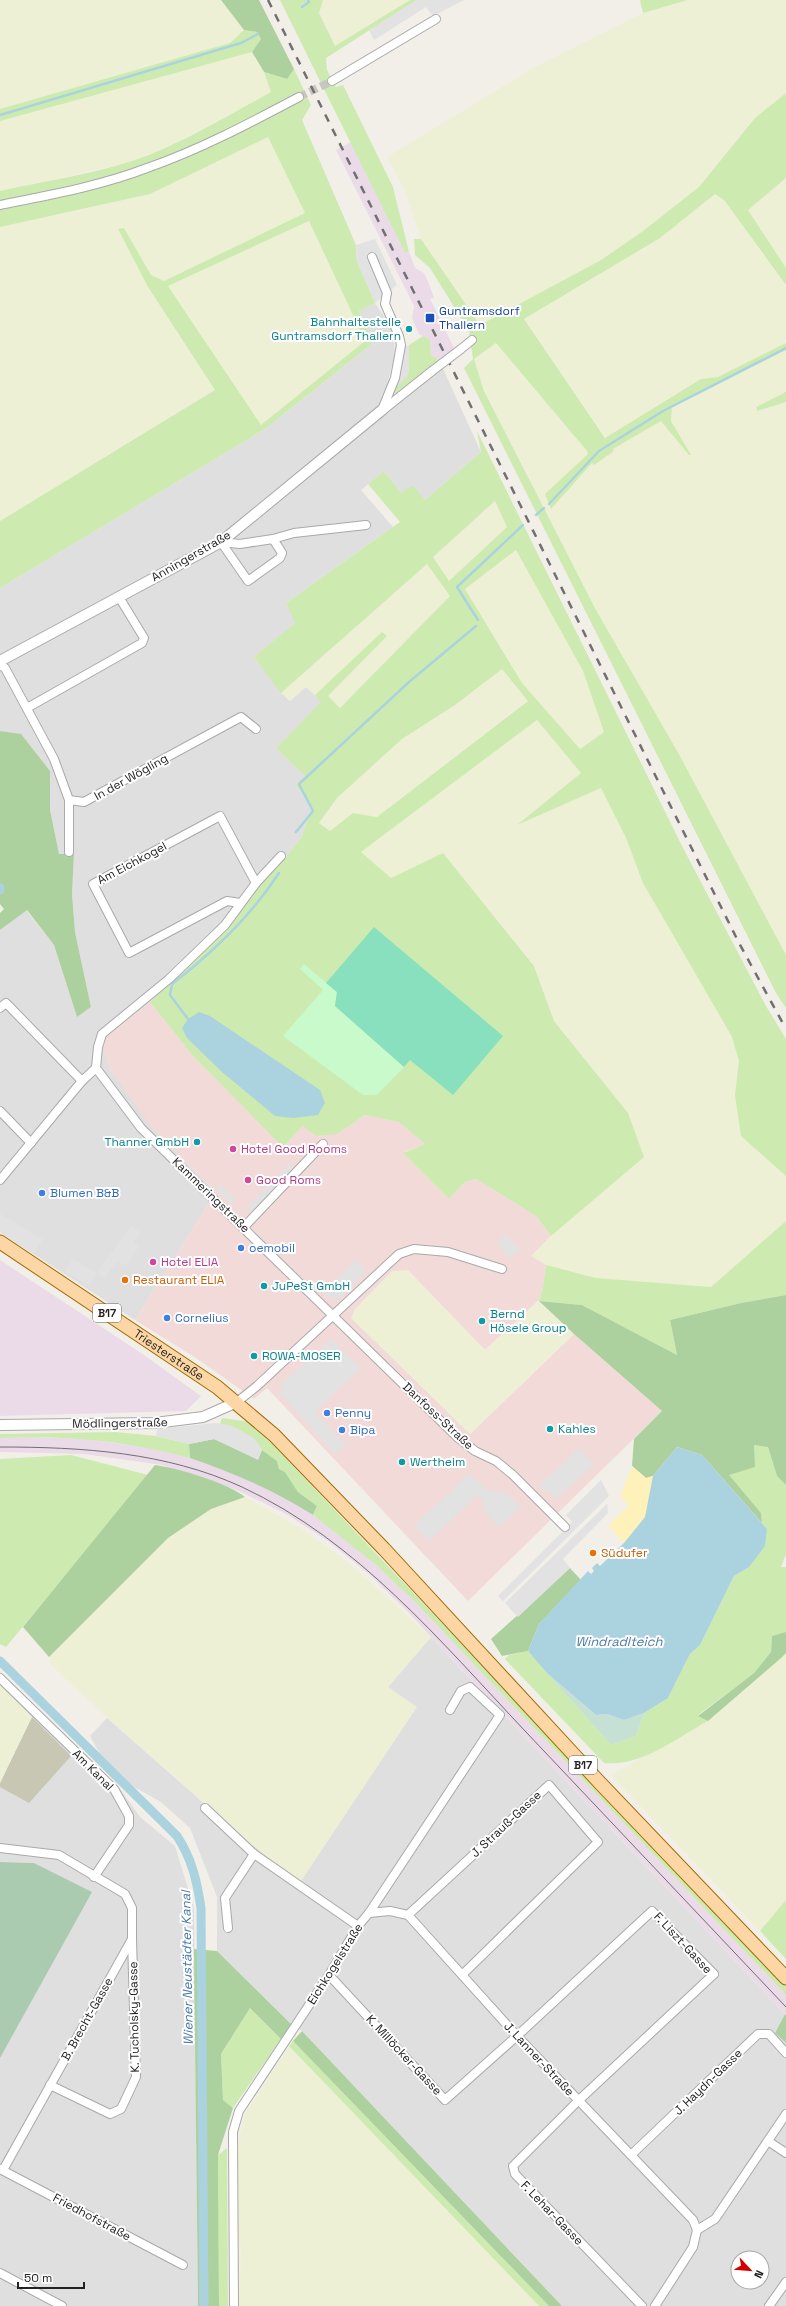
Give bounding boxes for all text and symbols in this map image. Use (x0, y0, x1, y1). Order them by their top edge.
place label: Guntramsdorf Thallern (439, 303, 520, 333)
marker: Guntramsdorf Thallern (424, 312, 436, 324)
place label: Bahnhaltestelle Guntramsdorf Thallern (271, 314, 401, 344)
marker: Bahnhaltestelle Guntramsdorf Thallern (404, 324, 414, 334)
street label: Anningerstraße (148, 527, 234, 585)
street label: In der Wögling (91, 750, 171, 804)
street label: Am Eichkogel (94, 838, 170, 888)
place label: Thanner GmbH (104, 1134, 189, 1150)
marker: Thanner GmbH (192, 1137, 202, 1147)
place label: Hotel Good Rooms (241, 1141, 347, 1157)
marker: Hotel Good Rooms (228, 1144, 238, 1154)
street label: Kammeringstraße (169, 1154, 253, 1236)
place label: Good Roms (256, 1172, 321, 1188)
marker: Good Roms (243, 1175, 253, 1185)
place label: Blumen B&B (50, 1185, 119, 1201)
marker: Blumen B&B (37, 1188, 47, 1198)
place label: oemobil (249, 1240, 295, 1256)
marker: oemobil (236, 1243, 246, 1253)
place label: Hotel ELIA (161, 1254, 219, 1270)
marker: Hotel ELIA (148, 1257, 158, 1267)
place label: Restaurant ELIA (133, 1272, 225, 1288)
marker: Restaurant ELIA (120, 1275, 130, 1285)
place label: JuPeSt GmbH (272, 1278, 350, 1294)
marker: JuPeSt GmbH (259, 1281, 269, 1291)
road number: B17 (93, 1304, 121, 1322)
place label: Bernd Hösele Group (490, 1306, 567, 1336)
place label: Cornelius (175, 1310, 229, 1326)
marker: Cornelius (162, 1313, 172, 1323)
marker: Bernd Hösele Group (477, 1316, 487, 1326)
street label: Triesterstraße (131, 1326, 207, 1384)
place label: ROWA-MOSER (262, 1348, 341, 1364)
marker: ROWA-MOSER (249, 1351, 259, 1361)
street label: Danfoss-Straße (399, 1379, 477, 1453)
place label: Penny (335, 1405, 371, 1421)
marker: Penny (322, 1408, 332, 1418)
street label: Mödlingerstraße (72, 1414, 168, 1432)
place label: Kahles (558, 1421, 596, 1437)
place label: Bipa (350, 1422, 376, 1438)
marker: Kahles (545, 1424, 555, 1434)
marker: Bipa (337, 1425, 347, 1435)
place label: Wertheim (410, 1454, 465, 1470)
marker: Wertheim (397, 1457, 407, 1467)
place label: Südufer (601, 1545, 648, 1561)
marker: Südufer (588, 1548, 598, 1558)
water label: Windradlteich (576, 1633, 663, 1650)
street label: Am Kanal (69, 1746, 117, 1794)
road number: B17 (569, 1756, 597, 1774)
street label: J. Strauß-Gasse (467, 1787, 545, 1861)
water label: Wiener Neustädter Kanal (177, 1889, 197, 2045)
street label: F. Liszt-Gasse (650, 1909, 716, 1977)
street label: Eichkogelstraße (304, 1920, 366, 2008)
street label: K. Tucholsky-Gasse (125, 1961, 143, 2073)
street label: B. Brecht-Gasse (58, 1975, 116, 2063)
street label: K. Millöcker-Gasse (363, 2011, 445, 2099)
street label: J. Lanner-Straße (500, 2018, 578, 2100)
street label: J. Haydn-Gasse (670, 2045, 746, 2119)
street label: F. Lehar-Gasse (517, 2177, 587, 2249)
street label: Friedhofstraße (50, 2190, 134, 2244)
north arrow (730, 2250, 770, 2290)
scale bar (18, 2264, 84, 2290)
text: N (751, 2268, 767, 2281)
text: 50 m (24, 2270, 52, 2286)

